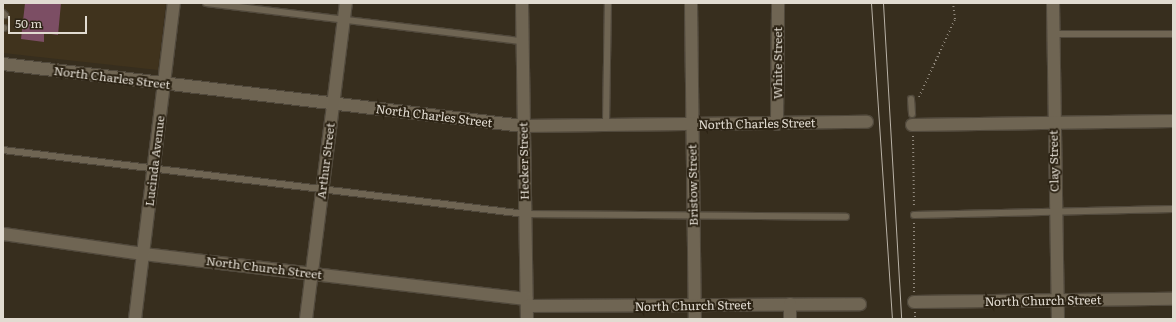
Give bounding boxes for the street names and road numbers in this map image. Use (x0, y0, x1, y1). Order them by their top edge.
street label: White Street (771, 27, 785, 99)
street label: North Charles Street (53, 64, 171, 92)
street label: North Charles Street (375, 102, 493, 130)
street label: Lucinda Avenue (142, 115, 168, 207)
street label: North Charles Street (698, 116, 816, 132)
street label: Arthur Street (314, 122, 338, 200)
street label: Hecker Street (516, 122, 532, 200)
street label: Clay Street (1046, 130, 1062, 192)
street label: Bristow Street (685, 144, 701, 226)
street label: North Church Street (205, 254, 323, 282)
street label: North Church Street (984, 293, 1102, 309)
street label: North Church Street (634, 298, 752, 314)

